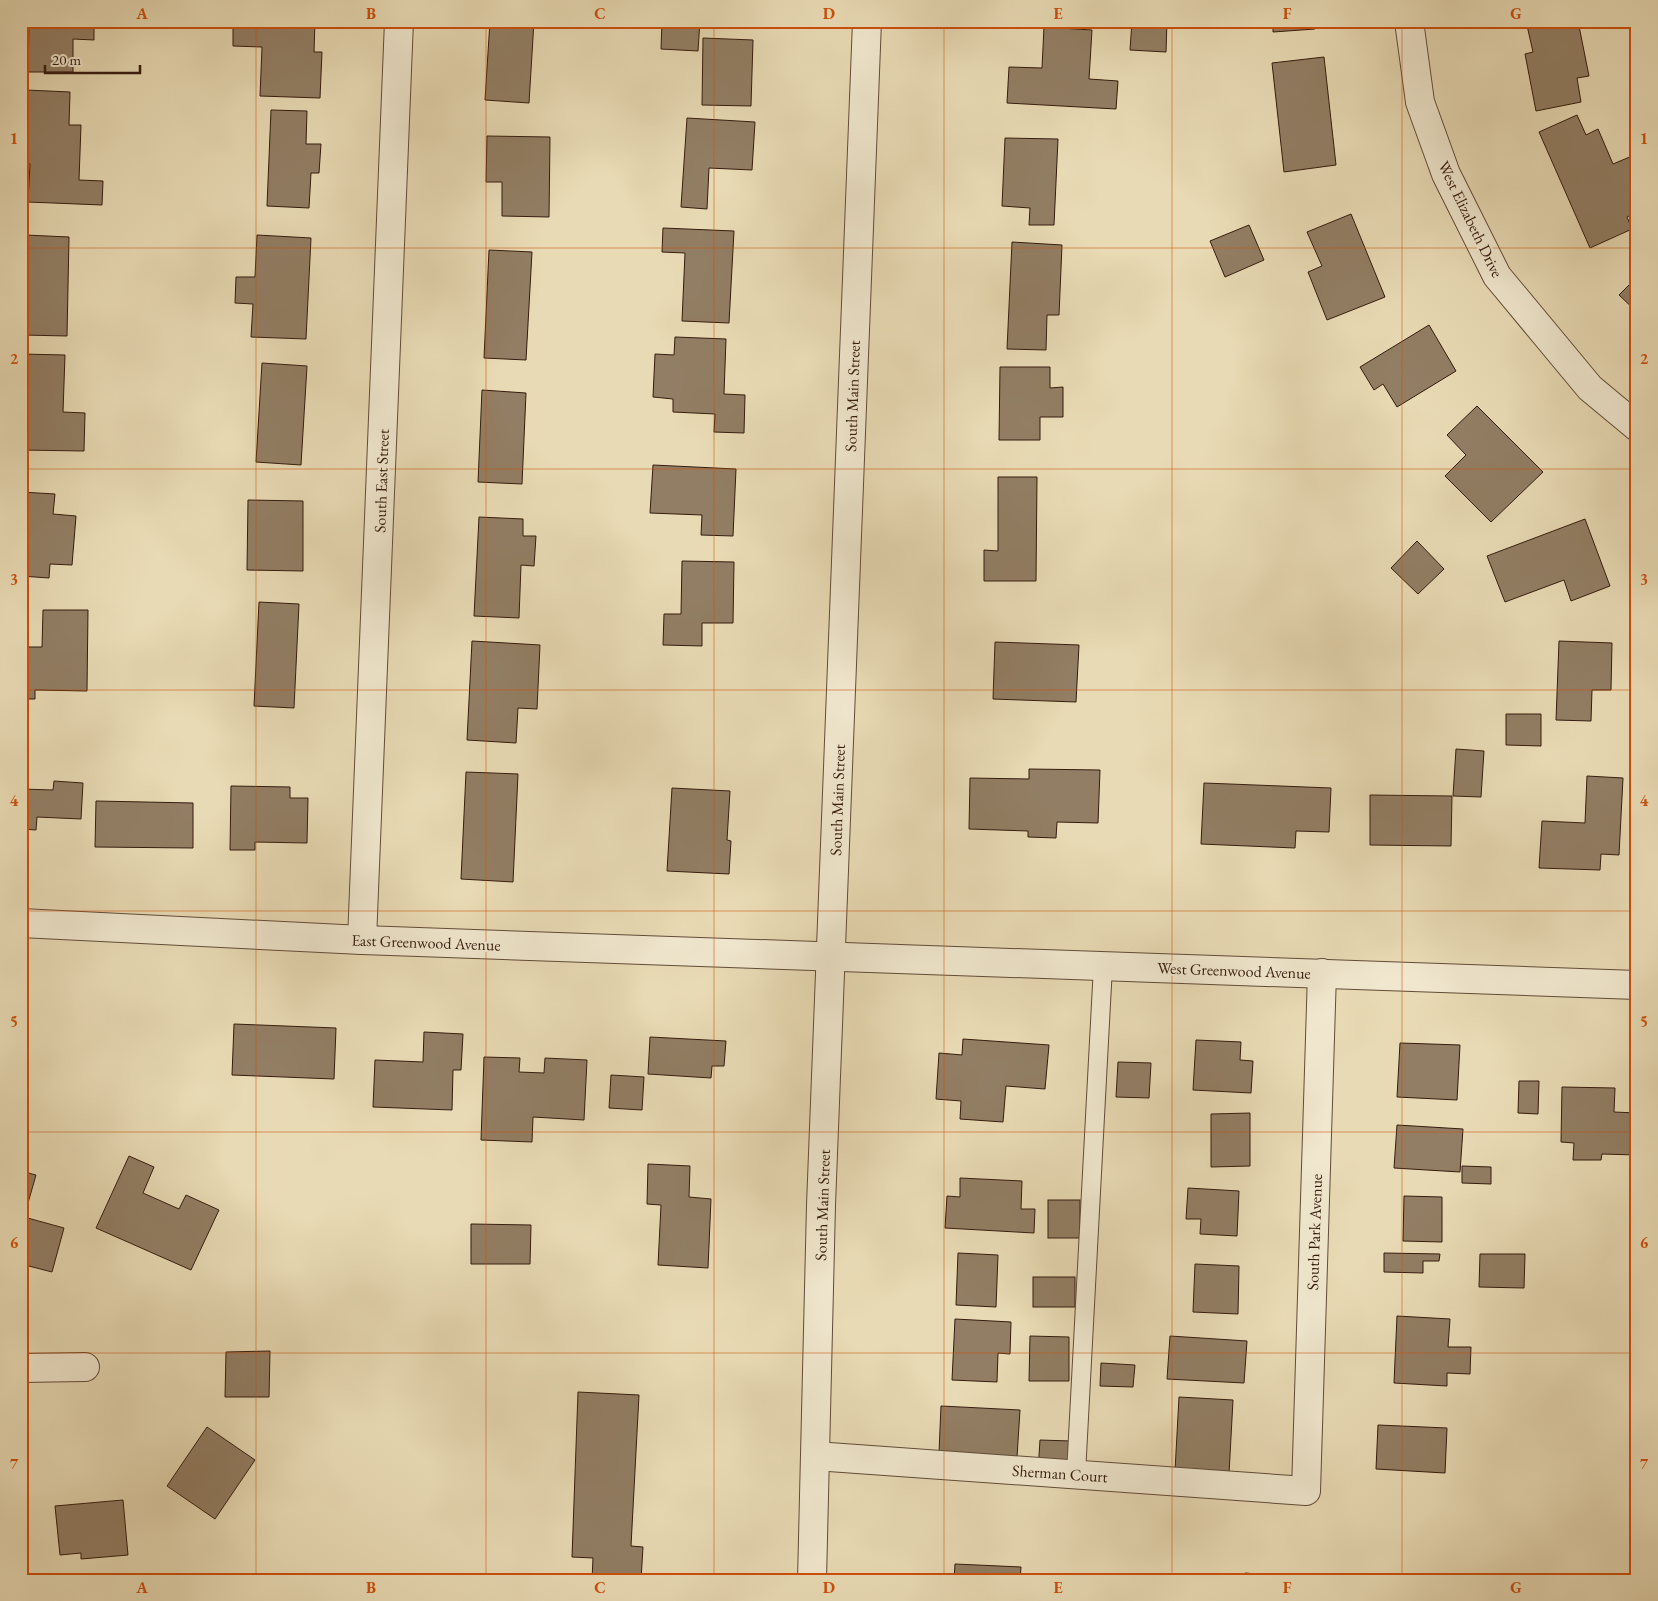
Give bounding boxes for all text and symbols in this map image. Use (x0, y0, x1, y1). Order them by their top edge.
text: A (135, 3, 148, 24)
text: B (366, 3, 376, 24)
text: C (594, 3, 606, 24)
text: D (823, 3, 835, 24)
text: E (1053, 3, 1063, 24)
text: F (1283, 3, 1292, 24)
text: G (1510, 3, 1522, 24)
scale bar (45, 42, 140, 74)
text: 20 m (52, 50, 81, 69)
text: 1 (10, 128, 18, 149)
text: 1 (1640, 128, 1648, 149)
street label: West Elizabeth Drive (1433, 158, 1508, 281)
street label: South Main Street (840, 340, 865, 452)
text: 2 (10, 348, 19, 369)
text: 2 (1640, 348, 1649, 369)
street label: South East Street (369, 429, 394, 533)
text: 3 (10, 569, 18, 590)
text: 3 (1640, 569, 1648, 590)
street label: South Main Street (825, 744, 850, 856)
text: 4 (10, 790, 19, 811)
text: 4 (1640, 790, 1649, 811)
street label: East Greenwood Avenue (351, 929, 501, 956)
street label: West Greenwood Avenue (1157, 957, 1311, 984)
text: 5 (10, 1011, 18, 1032)
text: 5 (1640, 1011, 1648, 1032)
street label: South Main Street (810, 1149, 835, 1261)
street label: South Park Avenue (1302, 1173, 1327, 1291)
text: 6 (10, 1232, 19, 1253)
text: 6 (1640, 1232, 1649, 1253)
text: 7 (10, 1453, 19, 1474)
text: 7 (1640, 1453, 1649, 1474)
street label: Sherman Court (1011, 1460, 1108, 1487)
text: A (135, 1577, 148, 1598)
text: B (366, 1577, 376, 1598)
text: C (594, 1577, 606, 1598)
text: D (823, 1577, 835, 1598)
text: E (1053, 1577, 1063, 1598)
text: F (1283, 1577, 1292, 1598)
text: G (1510, 1577, 1522, 1598)

